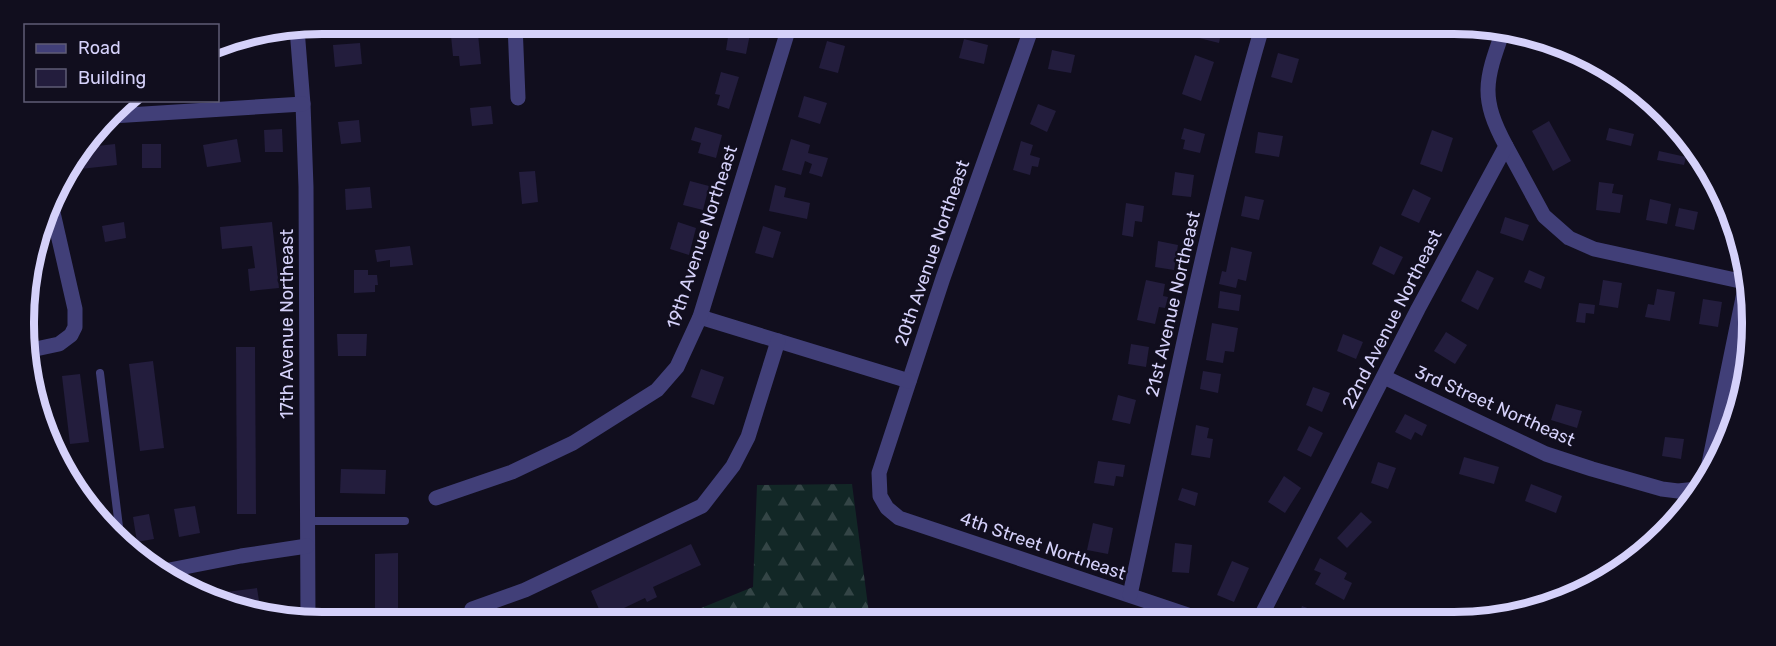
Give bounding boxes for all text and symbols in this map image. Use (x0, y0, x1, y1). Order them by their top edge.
legend (24, 24, 219, 102)
text: Road (78, 37, 121, 59)
text: Building (78, 67, 146, 89)
street label: 19th Avenue Northeast (662, 142, 742, 332)
street label: 20th Avenue Northeast (890, 157, 974, 349)
street label: 21st Avenue Northeast (1141, 209, 1205, 399)
street label: 22nd Avenue Northeast (1337, 226, 1447, 412)
street label: 17th Avenue Northeast (276, 229, 298, 419)
street label: 3rd Street Northeast (1412, 361, 1578, 451)
street label: 4th Street Northeast (957, 507, 1129, 585)

